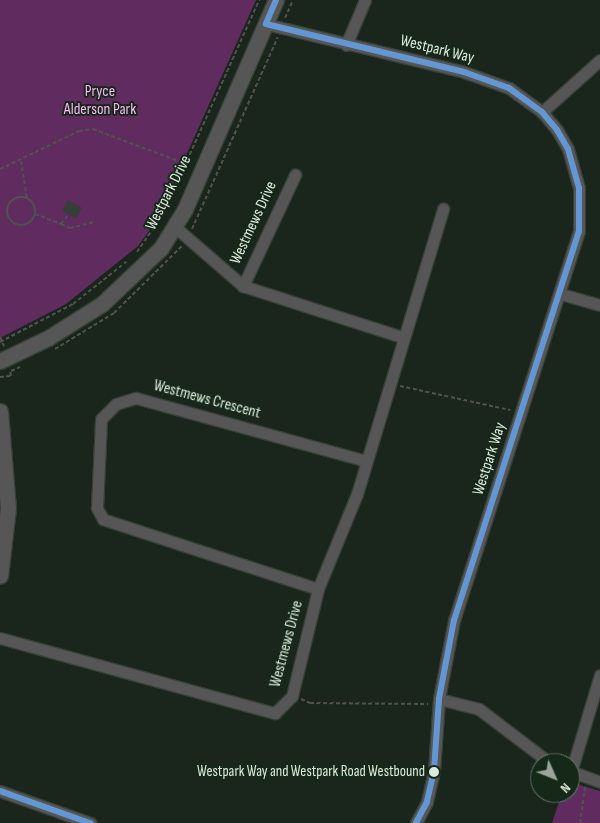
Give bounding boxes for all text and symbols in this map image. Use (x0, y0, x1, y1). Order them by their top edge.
street label: Westpark Way (398, 32, 476, 68)
park label: Pryce Alderson Park (64, 82, 136, 120)
street label: Westpark Drive (142, 152, 196, 234)
street label: Westmews Drive (226, 179, 282, 267)
street label: Westmews Crescent (151, 377, 263, 423)
street label: Westpark Way (469, 420, 511, 498)
street label: Westmews Drive (266, 599, 308, 689)
north arrow (530, 753, 580, 803)
place label: Westpark Way and Westpark Road Westbound (197, 763, 425, 781)
marker: Westpark Way and Westpark Road Westbound (429, 767, 439, 777)
text: N (557, 779, 574, 797)

